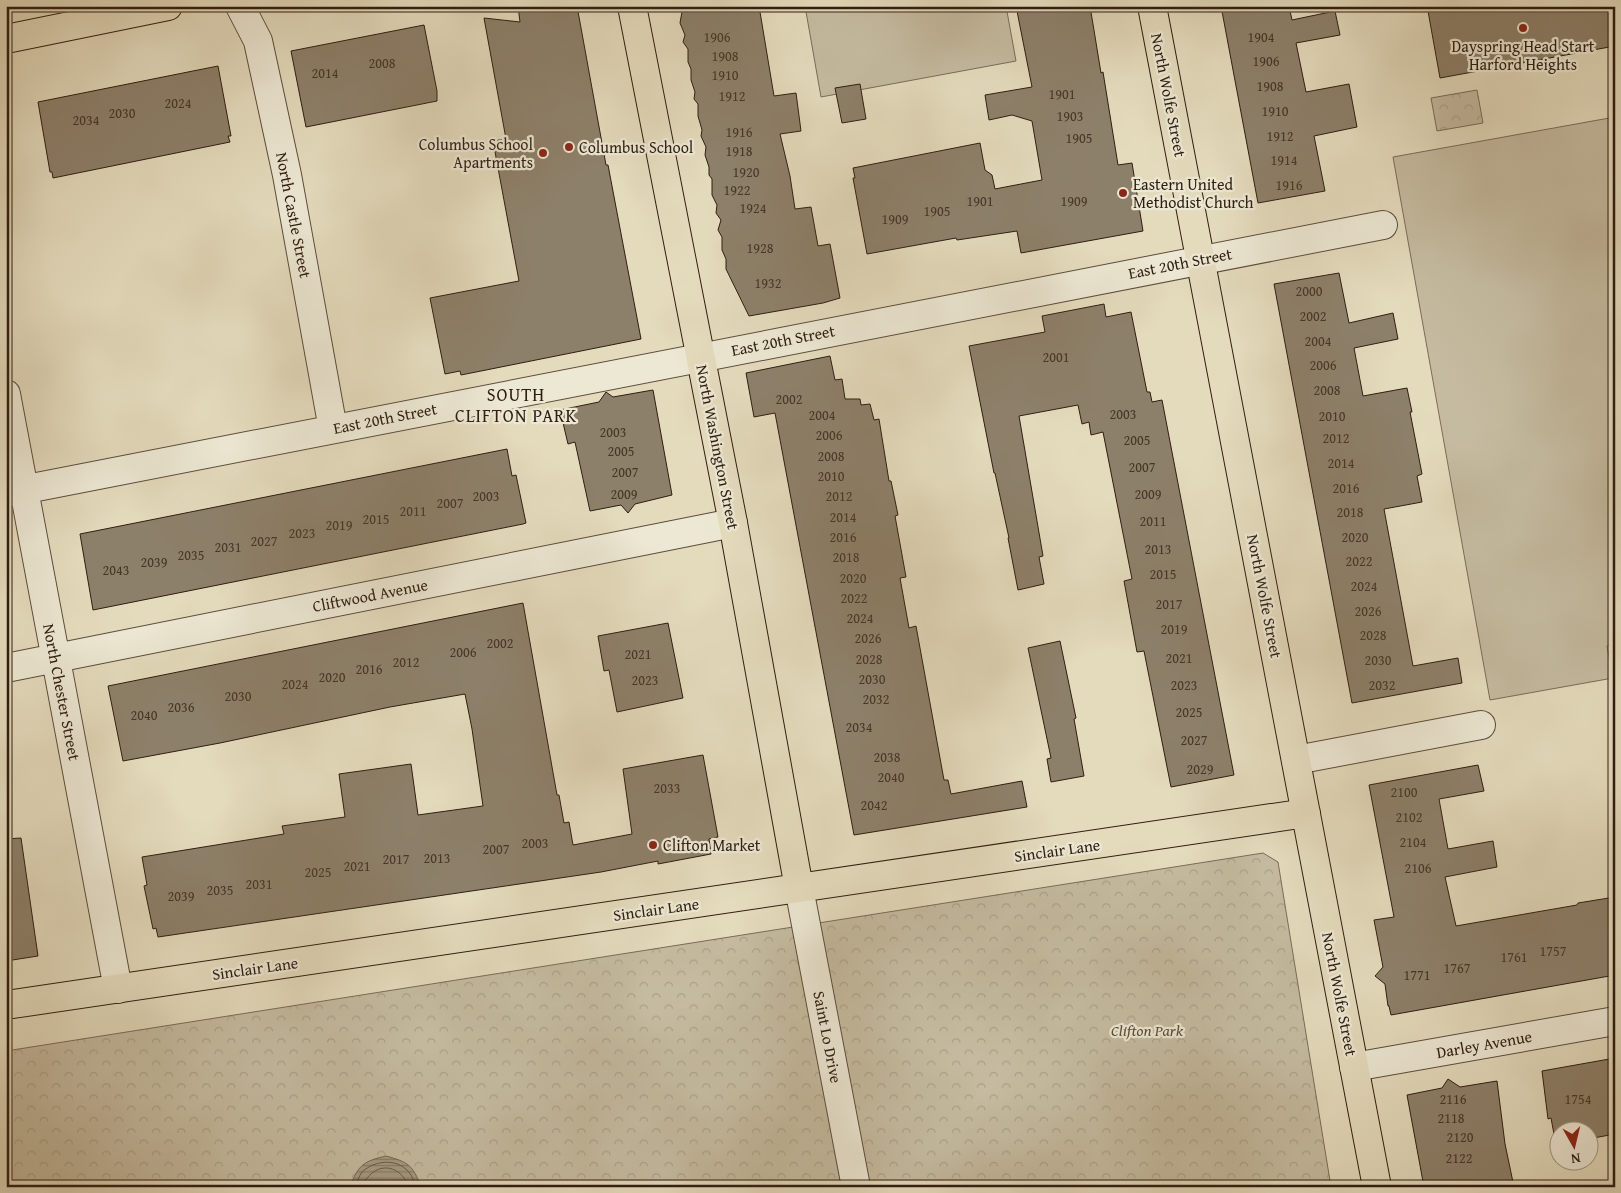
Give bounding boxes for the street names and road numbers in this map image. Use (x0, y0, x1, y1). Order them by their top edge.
street label: North Wolfe Street (1145, 31, 1193, 159)
street label: North Castle Street (270, 150, 318, 280)
street label: East 20th Street (1126, 241, 1234, 285)
street label: East 20th Street (729, 318, 837, 362)
street label: North Washington Street (690, 363, 746, 532)
street label: East 20th Street (331, 396, 439, 440)
street label: North Wolfe Street (1241, 532, 1289, 660)
street label: Cliftwood Avenue (310, 572, 430, 618)
street label: North Chester Street (37, 622, 87, 763)
street label: Sinclair Lane (1012, 832, 1102, 868)
street label: Sinclair Lane (611, 891, 701, 927)
street label: North Wolfe Street (1316, 930, 1364, 1058)
street label: Sinclair Lane (210, 950, 300, 986)
street label: Saint Lo Drive (807, 989, 849, 1085)
street label: Darley Avenue (1434, 1024, 1534, 1064)

